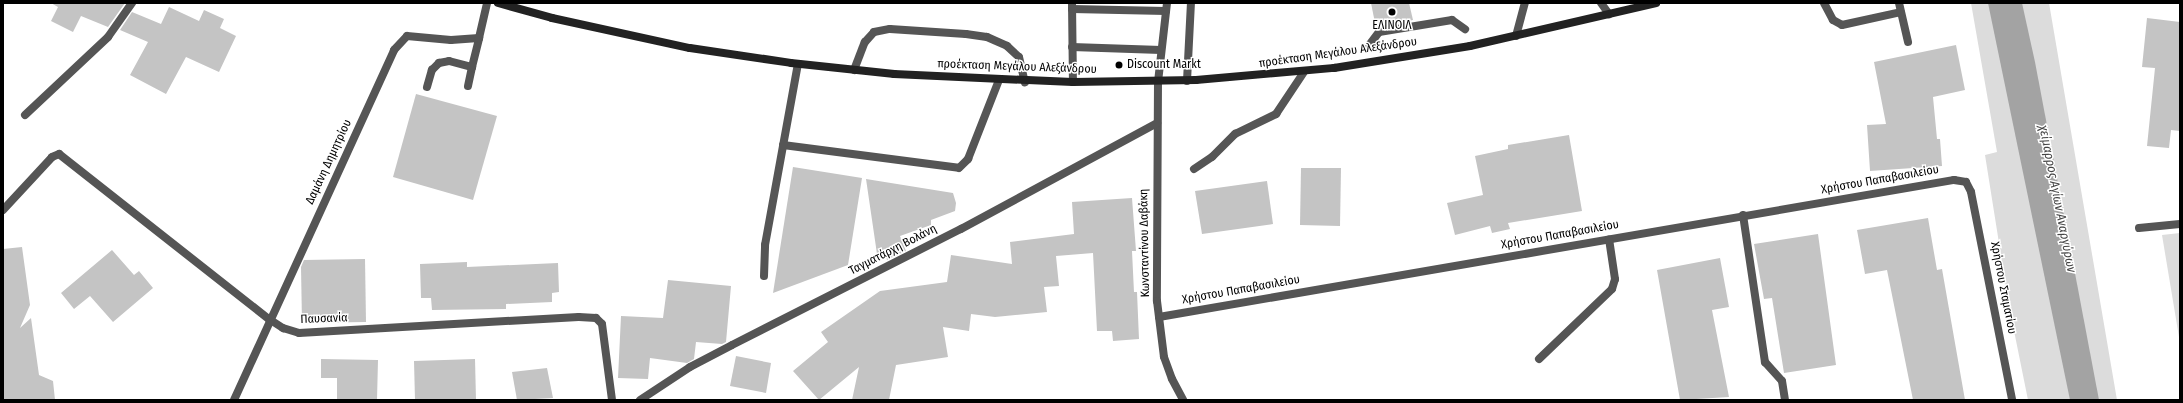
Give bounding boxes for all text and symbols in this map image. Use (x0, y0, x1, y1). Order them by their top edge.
marker: ΕΛΙΝΟΙΛ (1387, 7, 1397, 17)
place label: ΕΛΙΝΟΙΛ (1372, 19, 1412, 33)
street label: προέκταση Μεγάλου Αλεξάνδρου (1258, 35, 1418, 71)
street label: προέκταση Μεγάλου Αλεξάνδρου (937, 57, 1097, 77)
place label: Discount Markt (1127, 58, 1201, 72)
marker: Discount Markt (1114, 60, 1124, 70)
street label: Δαμάνη Δημητρίου (303, 117, 355, 207)
water label: χείμαρρος Αγίων Αναργύρων (2035, 124, 2079, 274)
street label: Χρήστου Παπαβασιλείου (1820, 163, 1940, 197)
street label: Κωνσταντίνου Δαβάκη (1137, 188, 1153, 298)
street label: Χρήστου Παπαβασιλείου (1500, 218, 1620, 252)
street label: Ταγματάρχη Βολάνη (847, 222, 939, 278)
street label: Χρήστου Σταματίου (1987, 241, 2019, 335)
street label: Χρήστου Παπαβασιλείου (1181, 273, 1301, 307)
street label: Παυσανία (300, 311, 348, 327)

